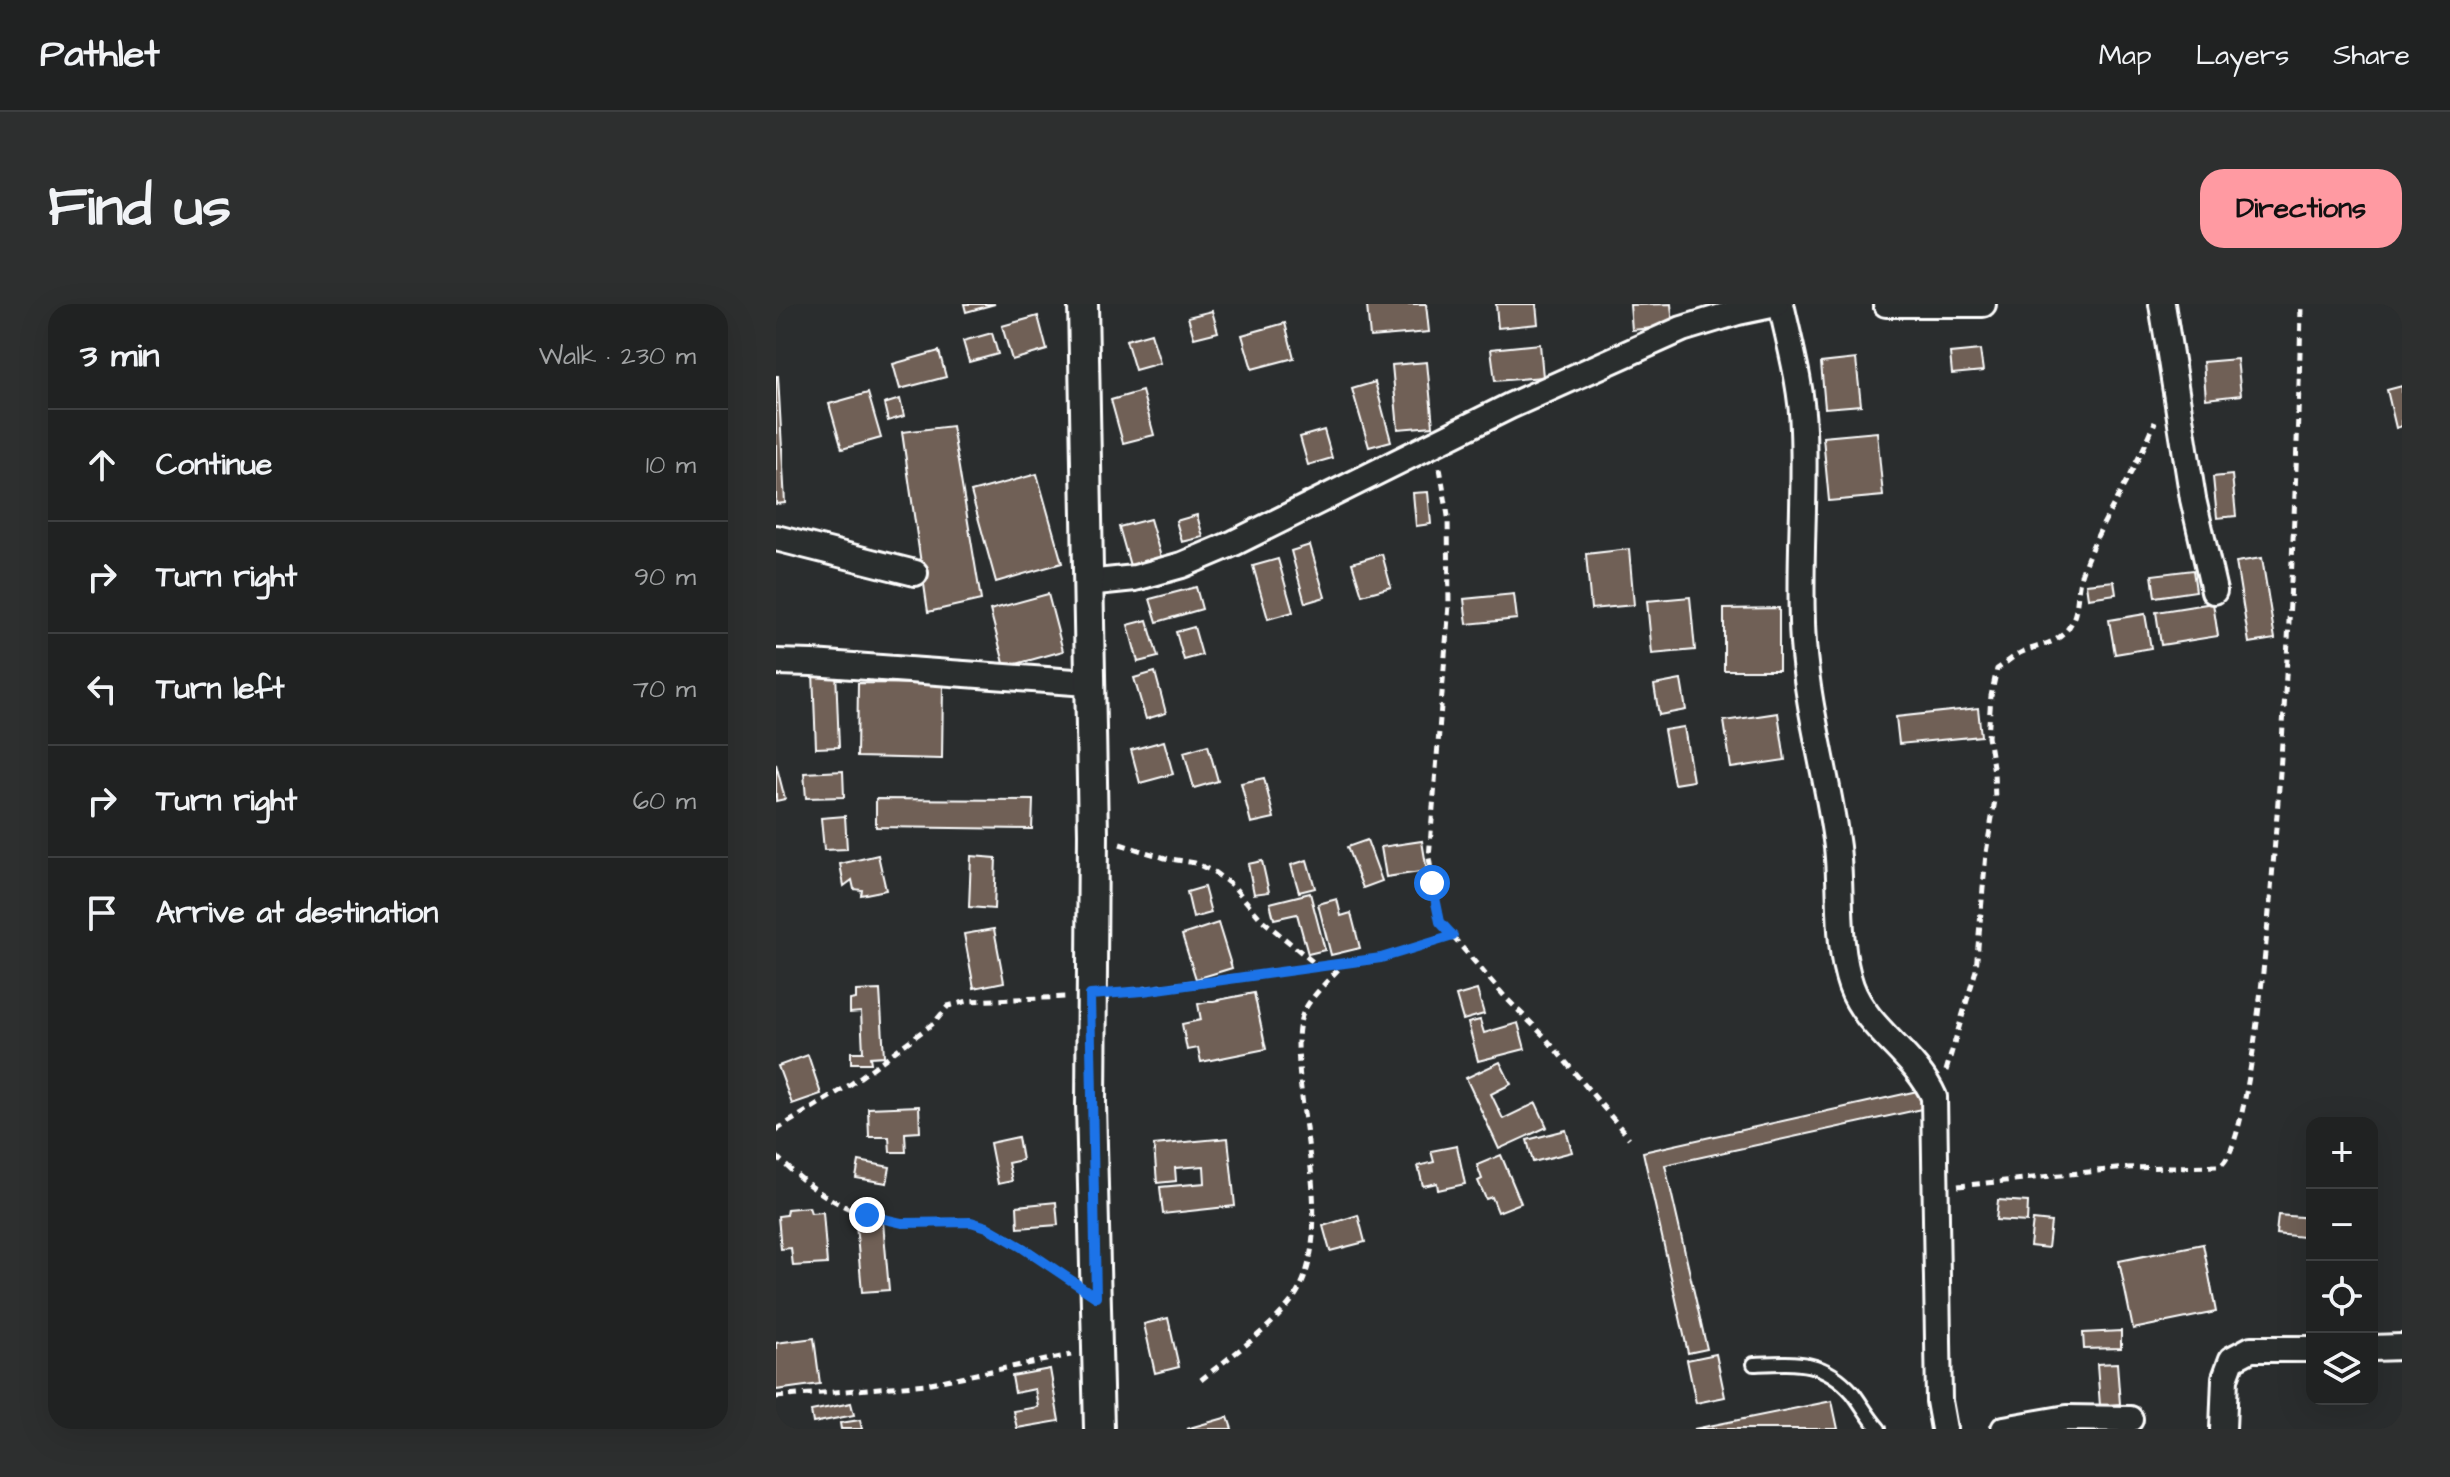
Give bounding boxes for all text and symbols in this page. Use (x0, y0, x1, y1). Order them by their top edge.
text: Pathlet (40, 29, 160, 81)
text: Map (2099, 36, 2152, 75)
text: Layers (2196, 36, 2289, 75)
text: Share (2333, 36, 2410, 75)
text: Find us (48, 169, 231, 247)
button: Directions (2200, 169, 2402, 248)
text: 3 min (80, 332, 160, 380)
text: Walk · 230 m (539, 338, 696, 374)
icon: ahead (80, 443, 124, 487)
text: Continue (156, 444, 272, 486)
text: 10 m (646, 447, 696, 483)
icon: right (80, 555, 124, 599)
text: Turn right (156, 556, 297, 598)
text: 90 m (634, 559, 696, 595)
icon: left (80, 667, 124, 711)
text: Turn left (156, 668, 284, 710)
text: 70 m (633, 671, 696, 707)
icon: right (80, 779, 124, 823)
text: Turn right (156, 780, 297, 822)
text: 60 m (633, 783, 696, 819)
route start (1414, 865, 1450, 901)
icon: arrive (80, 891, 124, 935)
text: Arrive at destination (156, 892, 438, 934)
map controls (2306, 1117, 2378, 1405)
button: + (2306, 1117, 2378, 1189)
button: − (2306, 1189, 2378, 1261)
route end (849, 1197, 885, 1233)
button: locate (2306, 1261, 2378, 1333)
button: layers (2306, 1333, 2378, 1405)

